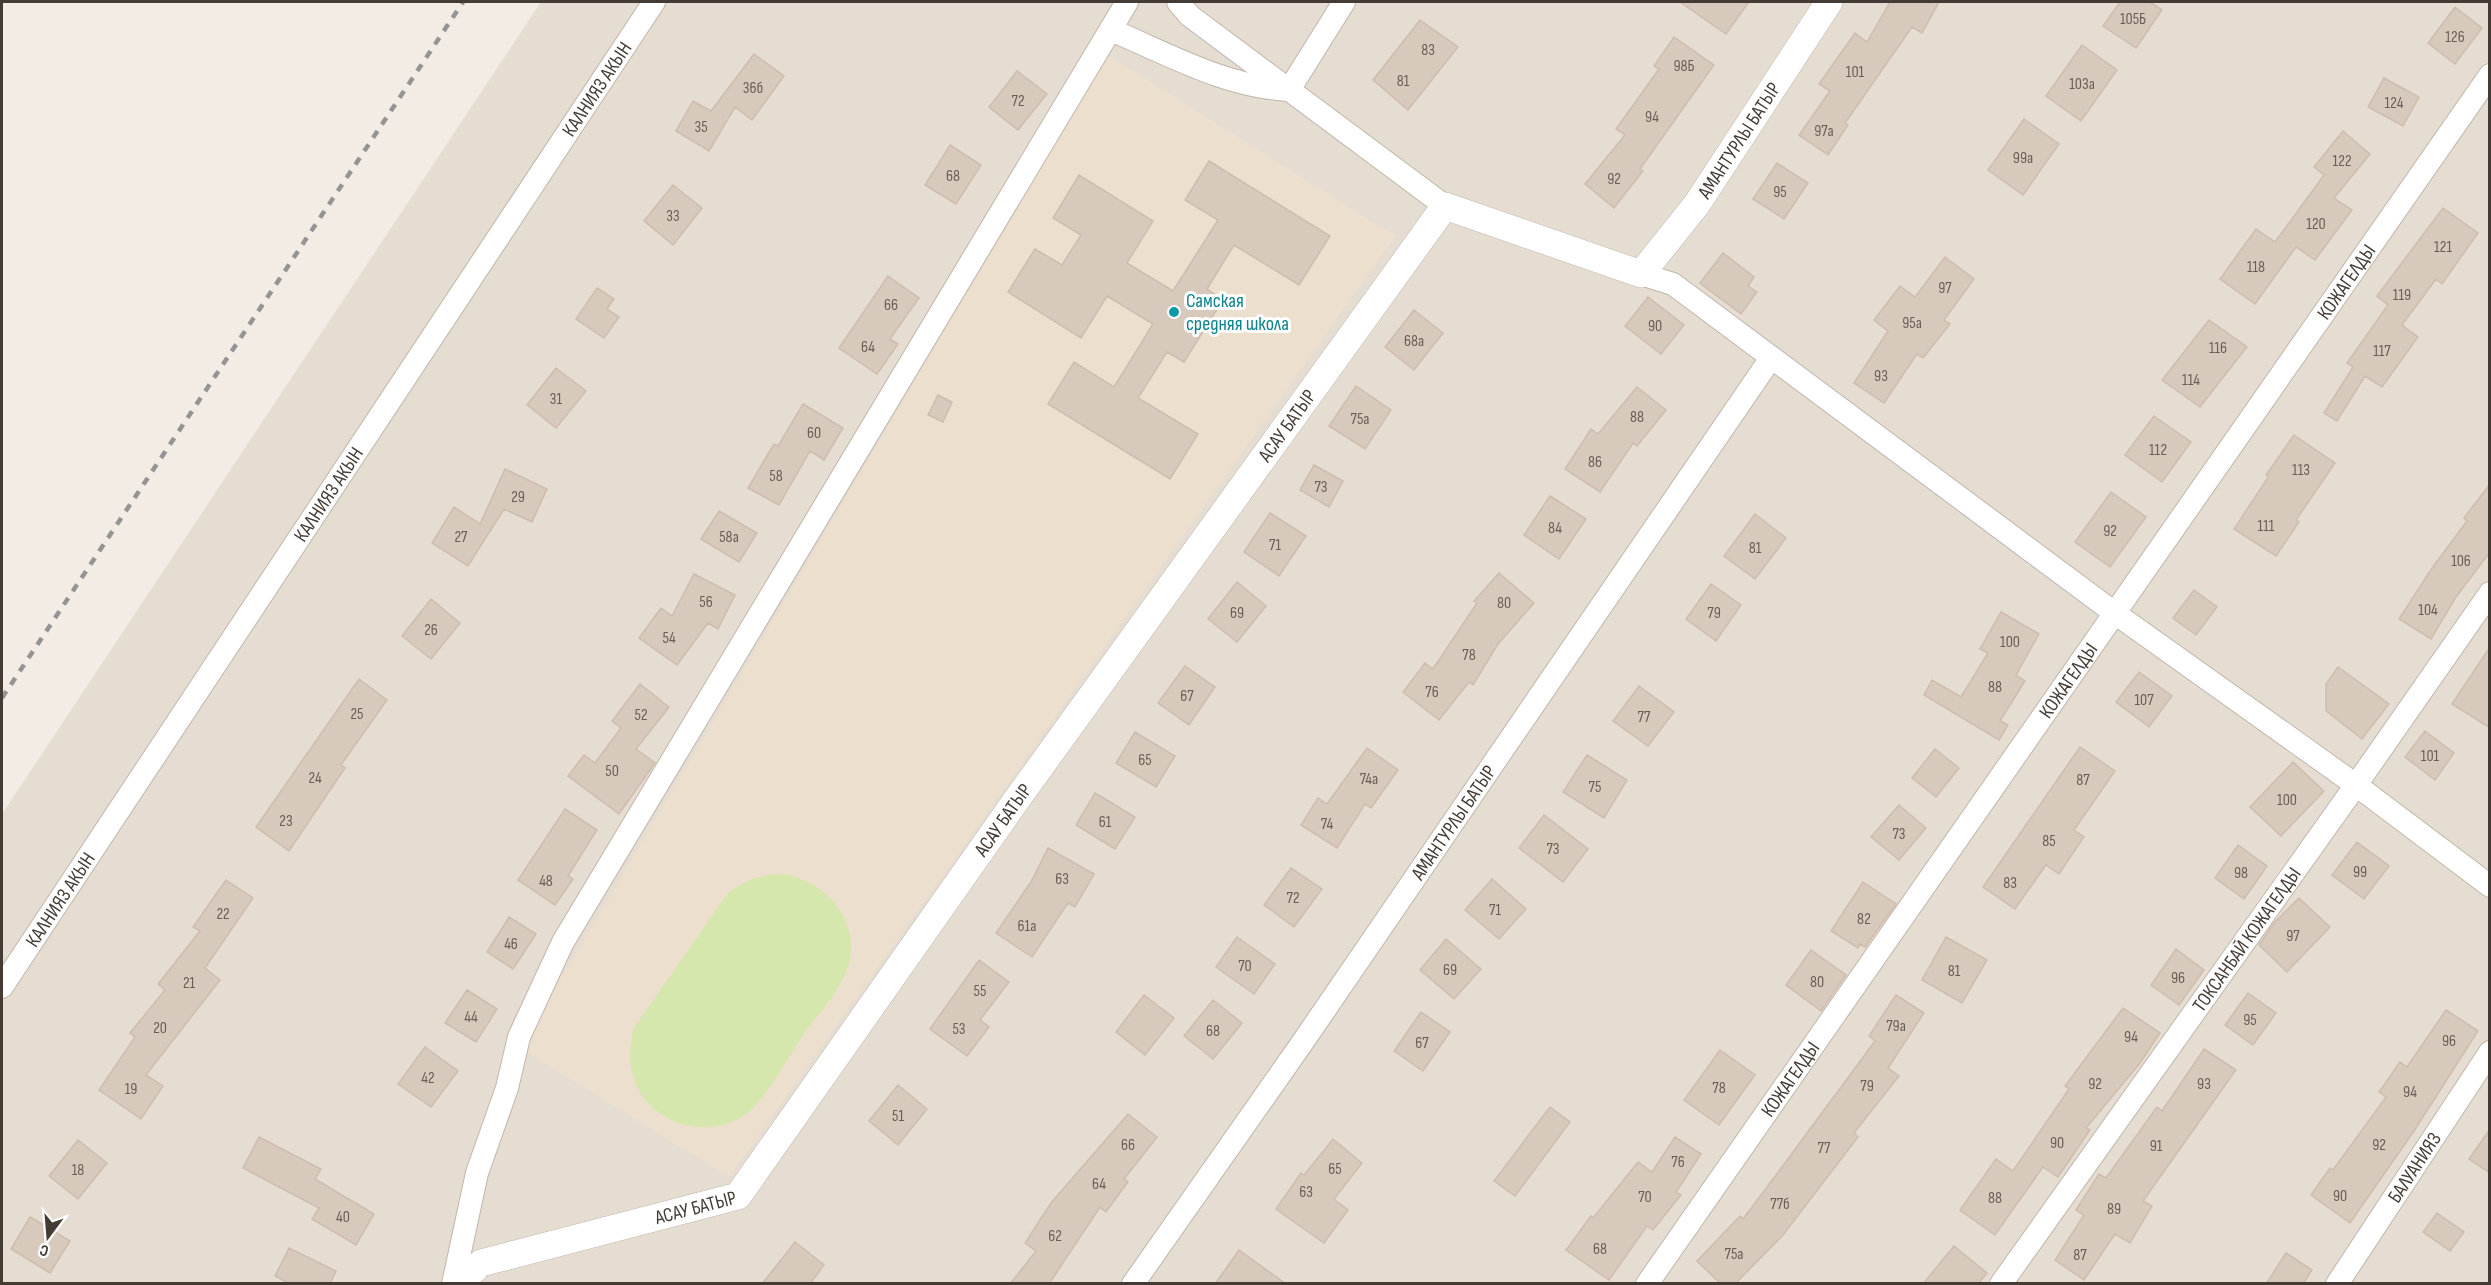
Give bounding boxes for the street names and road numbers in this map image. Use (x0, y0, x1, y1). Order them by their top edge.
street label: КАЛНИЯЗ АКЫН (557, 38, 637, 141)
street label: АМАНТУРЛЫ БАТЫР (1692, 78, 1786, 204)
street label: КОЖАГЕЛДЫ (2312, 240, 2381, 324)
street label: АСАУ БАТЫР (1253, 385, 1322, 468)
street label: КАЛНИЯЗ АКЫН (289, 443, 369, 547)
street label: КОЖАГЕЛДЫ (2034, 639, 2103, 723)
street label: АМАНТУРЛЫ БАТЫР (1406, 761, 1502, 886)
street label: АСАУ БАТЫР (969, 779, 1037, 862)
street label: КАЛНИЯЗ АКЫН (21, 848, 101, 952)
street label: ТОКСАНБАЙ КОЖАГЕЛДЫ (2187, 863, 2307, 1017)
street label: КОЖАГЕЛДЫ (1756, 1037, 1825, 1122)
street label: БАЛУАНИЯЗ (2383, 1128, 2447, 1207)
street label: АСАУ БАТЫР (651, 1186, 739, 1230)

